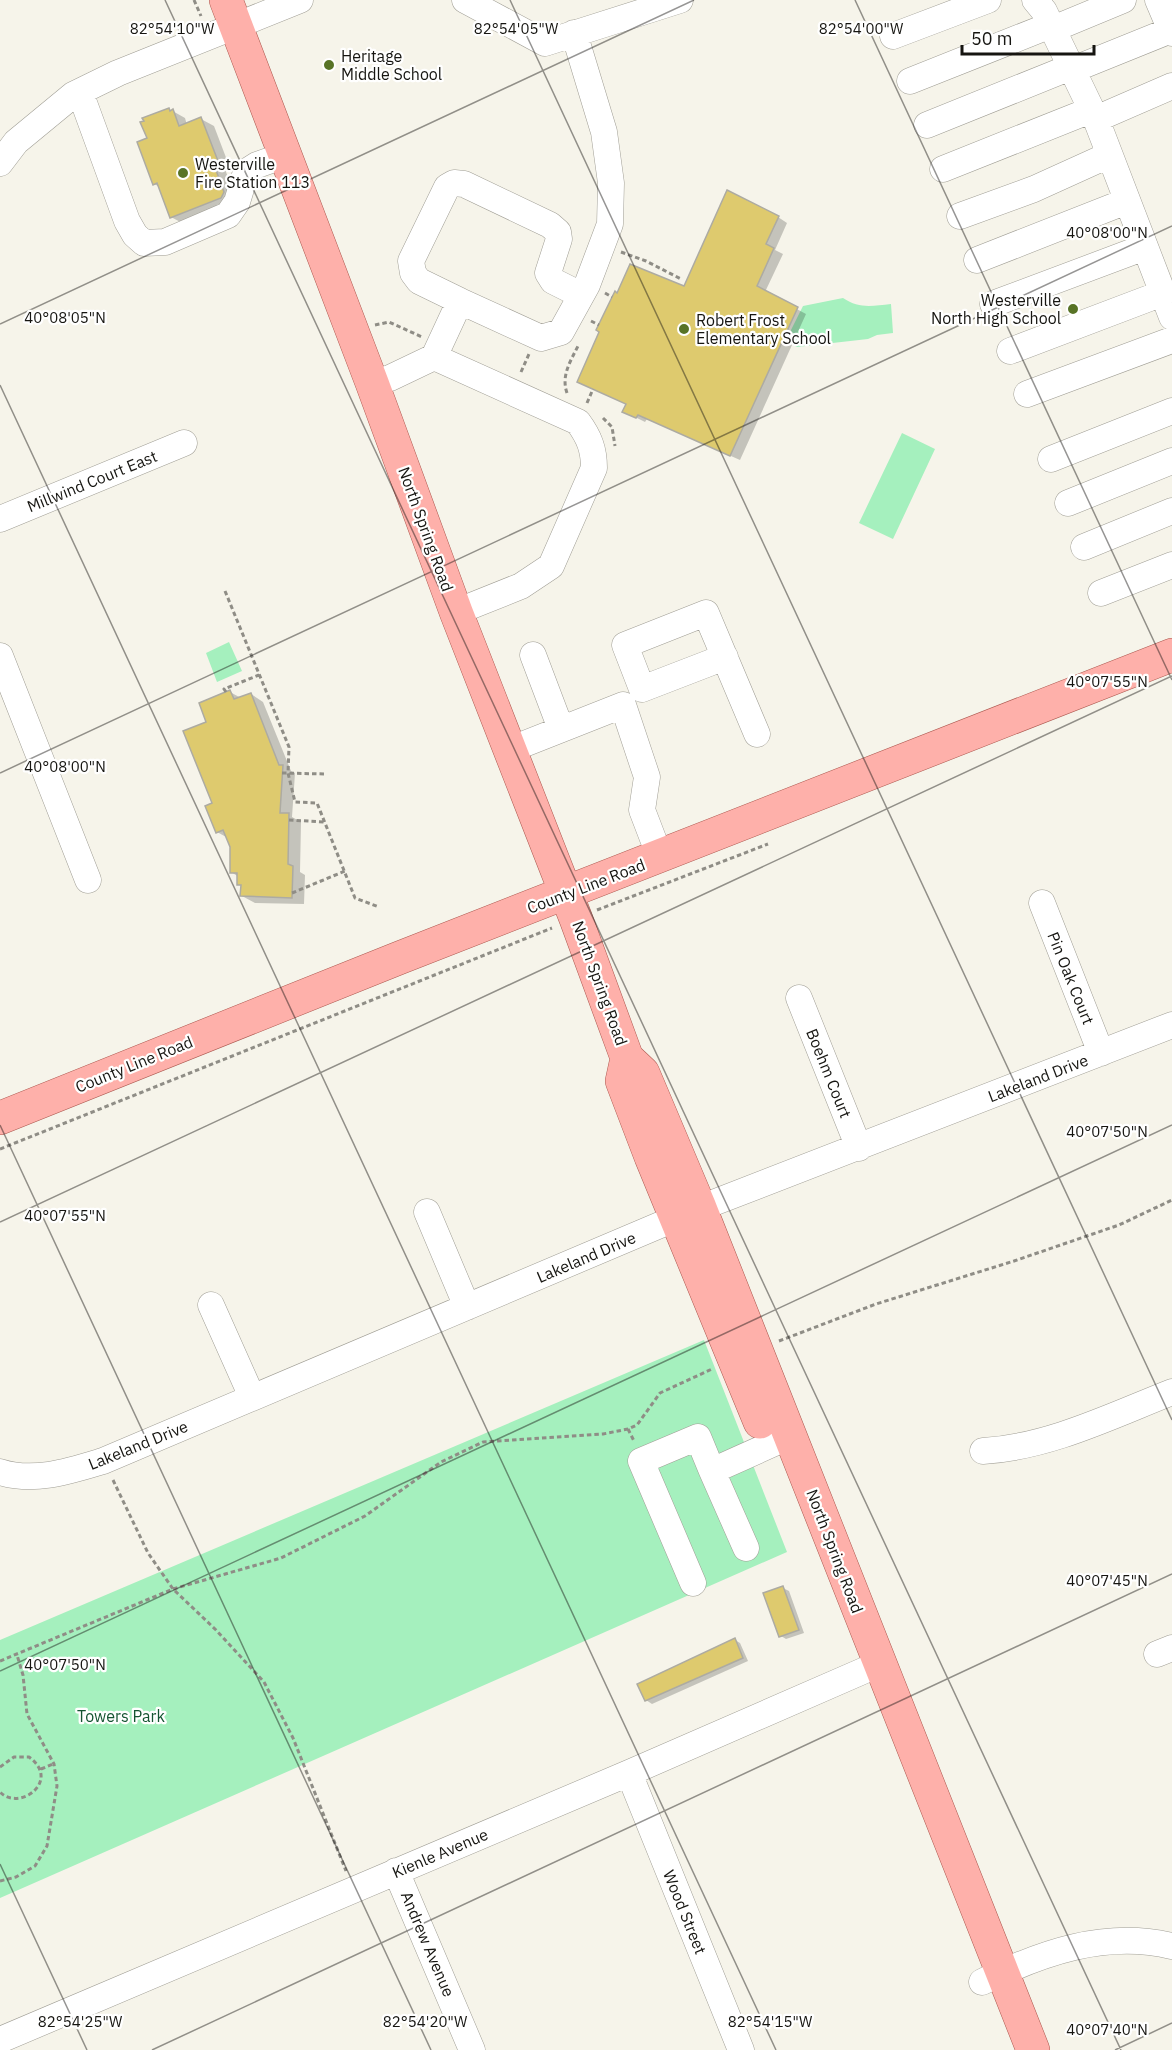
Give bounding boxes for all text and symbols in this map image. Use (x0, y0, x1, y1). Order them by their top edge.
scale bar (962, 18, 1094, 56)
text: 82°54'10"W (130, 19, 215, 38)
text: 82°54'05"W (474, 19, 559, 38)
text: 82°54'00"W (819, 19, 904, 38)
text: 50 m (971, 27, 1013, 50)
place label: Heritage Middle School (341, 46, 442, 84)
marker: Heritage Middle School (322, 58, 336, 72)
place label: Westerville Fire Station 113 (195, 154, 310, 192)
marker: Westerville Fire Station 113 (176, 166, 190, 180)
text: 40°08'00"N (1066, 223, 1148, 242)
place label: Westerville North High School (931, 290, 1061, 328)
marker: Westerville North High School (1066, 302, 1080, 316)
text: 40°08'05"N (24, 308, 106, 327)
place label: Robert Frost Elementary School (696, 310, 831, 348)
marker: Robert Frost Elementary School (677, 322, 691, 336)
street label: Millwind Court East (24, 446, 160, 516)
street label: North Spring Road (394, 464, 458, 594)
text: 40°07'55"N (1066, 672, 1148, 691)
text: 40°08'00"N (24, 757, 106, 776)
street label: County Line Road (524, 854, 648, 918)
street label: North Spring Road (568, 918, 632, 1048)
street label: Pin Oak Court (1043, 929, 1099, 1027)
street label: Boehm Court (802, 1025, 856, 1121)
street label: County Line Road (72, 1031, 196, 1097)
street label: Lakeland Drive (985, 1050, 1091, 1106)
text: 40°07'50"N (1066, 1122, 1148, 1141)
text: 40°07'55"N (24, 1206, 106, 1225)
street label: Lakeland Drive (533, 1227, 639, 1287)
street label: Lakeland Drive (85, 1416, 191, 1474)
street label: North Spring Road (802, 1486, 868, 1616)
text: 40°07'45"N (1066, 1571, 1148, 1590)
text: 40°07'50"N (24, 1655, 106, 1674)
park label: Towers Park (77, 1706, 165, 1726)
street label: Kienle Avenue (389, 1824, 491, 1882)
street label: Wood Street (659, 1867, 711, 1957)
street label: Andrew Avenue (397, 1888, 459, 2000)
text: 82°54'25"W (38, 2012, 123, 2031)
text: 82°54'20"W (383, 2012, 468, 2031)
text: 82°54'15"W (728, 2012, 813, 2031)
text: 40°07'40"N (1066, 2020, 1148, 2039)

